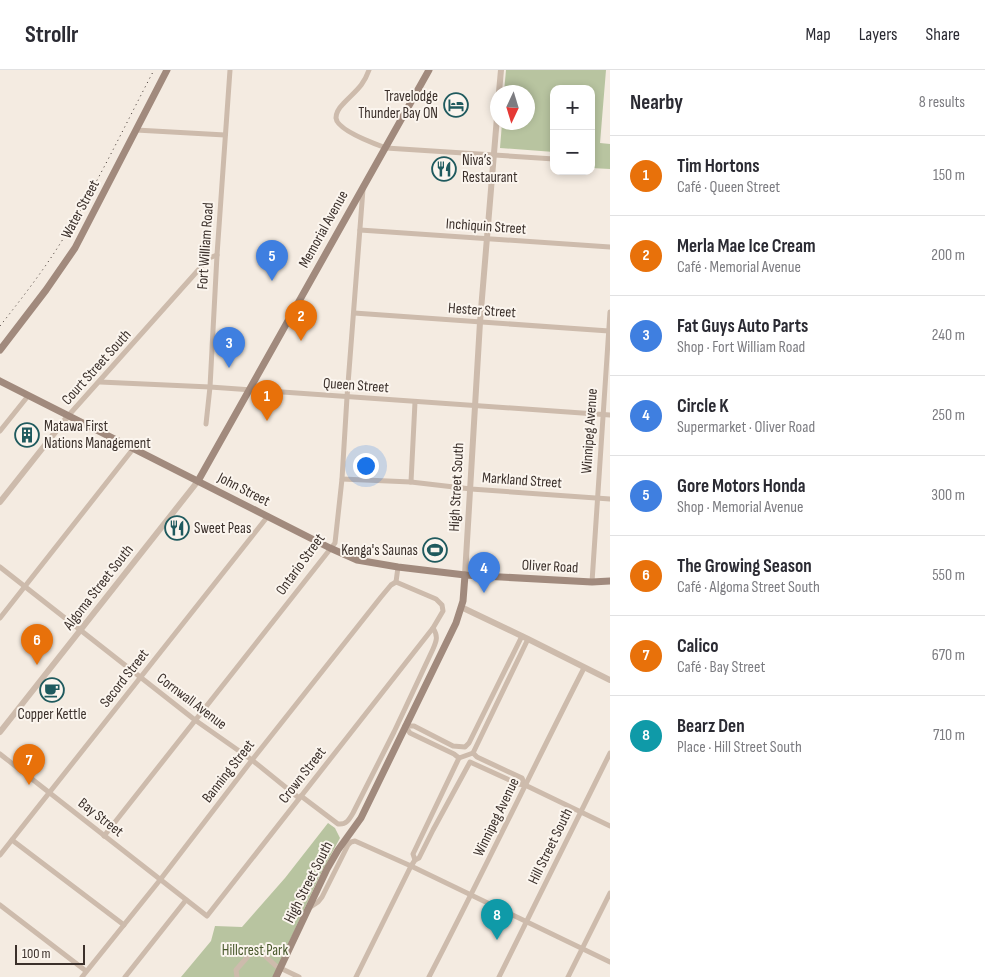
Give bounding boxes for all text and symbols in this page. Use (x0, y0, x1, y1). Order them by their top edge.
text: Strollr (25, 20, 79, 49)
text: Map (806, 24, 831, 45)
text: Layers (859, 24, 898, 45)
text: Share (926, 24, 960, 45)
north arrow (490, 85, 535, 130)
map controls (550, 85, 595, 175)
button: + (550, 85, 595, 130)
place label: Travelodge Thunder Bay ON (358, 87, 438, 123)
text: Nearby (630, 90, 683, 115)
hotel icon: Travelodge Thunder Bay ON (443, 92, 469, 118)
text: 8 results (919, 93, 965, 112)
button: − (550, 130, 595, 175)
place label: Niva’s Restaurant (462, 151, 518, 187)
text: Tim Hortons (677, 155, 759, 178)
restaurant icon: Niva’s Restaurant (431, 156, 457, 182)
text: 1 (643, 166, 649, 185)
text: 150 m (933, 166, 965, 185)
street label: Water Street (57, 176, 104, 242)
text: Café · Queen Street (677, 178, 780, 197)
street label: Memorial Avenue (294, 187, 352, 271)
street label: Fort William Road (193, 202, 218, 290)
street label: Inchiquin Street (445, 214, 527, 239)
text: Merla Mae Ice Cream (677, 235, 816, 258)
pin: 5 (256, 240, 288, 281)
text: 2 (642, 246, 650, 265)
text: 200 m (931, 246, 965, 265)
text: Café · Memorial Avenue (677, 258, 801, 277)
street label: Hester Street (447, 299, 517, 322)
pin: 2 (285, 300, 317, 341)
text: Fat Guys Auto Parts (677, 315, 808, 338)
street label: Court Street South (58, 326, 135, 409)
text: 3 (642, 326, 650, 345)
text: 240 m (932, 326, 965, 345)
pin: 3 (213, 327, 245, 368)
text: Shop · Fort William Road (677, 338, 805, 357)
street label: Queen Street (322, 374, 390, 397)
pin: 1 (251, 380, 283, 421)
street label: Winnipeg Avenue (577, 388, 602, 474)
text: Circle K (677, 395, 729, 418)
text: 4 (642, 406, 650, 425)
text: 250 m (932, 406, 965, 425)
place label: Matawa First Nations Management (44, 417, 151, 453)
text: Supermarket · Oliver Road (677, 418, 815, 437)
building icon: Matawa First Nations Management (14, 422, 40, 448)
street label: High Street South (445, 442, 468, 532)
your location (353, 453, 379, 479)
street label: John Street (214, 468, 273, 511)
street label: Markland Street (481, 468, 563, 493)
text: Gore Motors Honda (677, 475, 806, 498)
text: 5 (642, 486, 650, 505)
text: 300 m (931, 486, 965, 505)
text: Shop · Memorial Avenue (677, 498, 803, 517)
restaurant icon: Sweet Peas (164, 515, 190, 541)
place label: Sweet Peas (194, 519, 251, 538)
street label: Ontario Street (272, 529, 329, 599)
sports icon: Kenga's Saunas (422, 537, 448, 563)
street label: Algoma Street South (58, 541, 138, 635)
place label: Kenga's Saunas (341, 541, 418, 560)
pin: 4 (468, 552, 500, 593)
text: The Growing Season (677, 555, 812, 578)
street label: Oliver Road (521, 556, 579, 577)
text: 6 (642, 566, 650, 585)
text: 550 m (932, 566, 965, 585)
text: Café · Algoma Street South (677, 578, 820, 597)
pin: 6 (21, 624, 53, 665)
text: Calico (677, 635, 719, 658)
street label: Secord Street (96, 645, 153, 711)
text: 7 (643, 646, 649, 665)
text: 670 m (932, 646, 965, 665)
text: Café · Bay Street (677, 658, 765, 677)
street label: Cornwall Avenue (153, 669, 230, 734)
cafe icon: Copper Kettle (39, 677, 65, 703)
place label: Copper Kettle (18, 705, 86, 724)
text: Bearz Den (677, 715, 745, 738)
text: 8 (642, 726, 650, 745)
text: 710 m (933, 726, 965, 745)
street label: Banning Street (198, 736, 259, 807)
text: Place · Hill Street South (677, 738, 802, 757)
street label: Crown Street (274, 743, 331, 807)
pin: 7 (13, 744, 45, 785)
street label: Winnipeg Avenue (469, 775, 524, 860)
street label: Bay Street (74, 794, 127, 841)
street label: Hill Street South (524, 805, 577, 887)
street label: High Street South (280, 838, 337, 926)
pin: 8 (481, 899, 513, 940)
park label: Hillcrest Park (222, 941, 288, 960)
scale bar (15, 942, 85, 965)
text: 100 m (22, 945, 51, 962)

